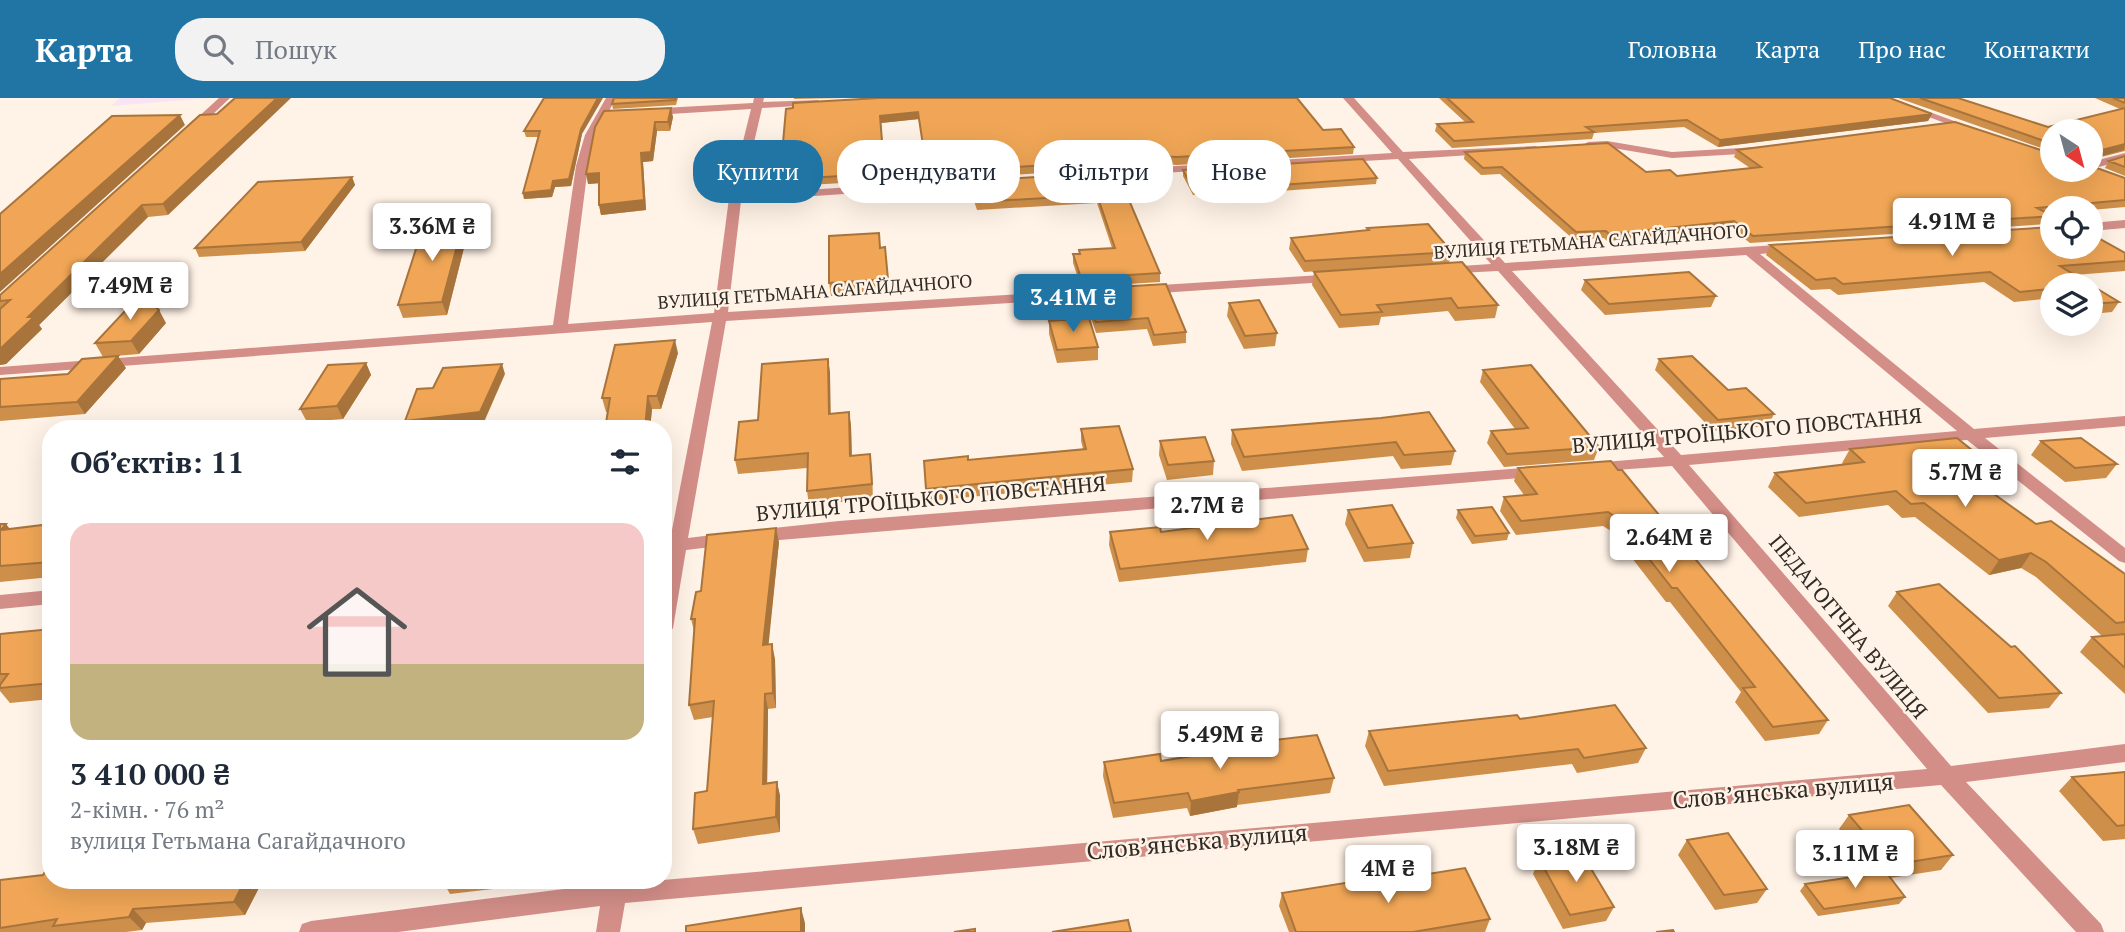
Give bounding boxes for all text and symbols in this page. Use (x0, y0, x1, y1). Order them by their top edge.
search box (175, 18, 665, 81)
text: Карта (35, 28, 133, 71)
icon: search (199, 30, 237, 68)
text: Пошук (255, 32, 337, 66)
text: Головна (1628, 33, 1717, 65)
text: Карта (1755, 33, 1820, 65)
text: Про нас (1858, 33, 1946, 65)
text: Контакти (1984, 33, 2090, 65)
north arrow (2040, 119, 2104, 182)
map controls (2040, 119, 2103, 336)
chip: Купити (693, 140, 823, 203)
chip: Орендувати (837, 140, 1020, 203)
chip: Фільтри (1034, 140, 1173, 203)
chip: Нове (1187, 140, 1291, 203)
button: locate (2040, 196, 2103, 259)
pin: 4.91M ₴ (1887, 198, 2017, 258)
pin: 3.36M ₴ (367, 204, 497, 263)
text: 4.91M ₴ (1909, 205, 1995, 236)
text: 3.36M ₴ (389, 210, 475, 241)
street label: ВУЛИЦЯ ГЕТЬМАНА САГАЙДАЧНОГО (1433, 218, 1749, 264)
pin: 7.49M ₴ (65, 262, 195, 322)
street label: ВУЛИЦЯ ГЕТЬМАНА САГАЙДАЧНОГО (657, 268, 973, 314)
text: 7.49M ₴ (87, 269, 173, 300)
button: layers (2040, 273, 2103, 336)
pin: 3.41M ₴ (1008, 274, 1138, 334)
text: 3.41M ₴ (1030, 281, 1116, 312)
street label: ВУЛИЦЯ ТРОЇЦЬКОГО ПОВСТАННЯ (1571, 401, 1923, 459)
text: Об’єктів: 11 (70, 442, 244, 482)
icon: filters (606, 443, 644, 481)
pin: 5.7M ₴ (1908, 450, 2022, 509)
text: 5.7M ₴ (1928, 456, 2002, 487)
street label: ВУЛИЦЯ ТРОЇЦЬКОГО ПОВСТАННЯ (755, 469, 1107, 527)
pin: 2.7M ₴ (1150, 482, 1264, 542)
text: 2.7M ₴ (1170, 489, 1244, 520)
pin: 2.64M ₴ (1604, 514, 1734, 574)
text: 2.64M ₴ (1626, 521, 1712, 552)
street label: ПЕДАГОГІЧНА ВУЛИЦЯ (1763, 529, 1934, 724)
icon: home (294, 569, 420, 695)
pin: 5.49M ₴ (1155, 712, 1285, 771)
text: 5.49M ₴ (1177, 718, 1263, 749)
text: 3 410 000 ₴ (70, 754, 230, 794)
street label: Словʼянська вулиця (1671, 764, 1895, 816)
text: 2-кімн. · 76 m² (70, 794, 224, 825)
street label: Словʼянська вулиця (1085, 815, 1309, 867)
pin: 3.18M ₴ (1511, 824, 1641, 884)
text: вулиця Гетьмана Сагайдачного (70, 825, 406, 856)
pin: 3.11M ₴ (1790, 830, 1920, 890)
text: 3.18M ₴ (1533, 831, 1619, 862)
text: 3.11M ₴ (1812, 837, 1898, 868)
pin: 4M ₴ (1347, 846, 1429, 905)
text: 4M ₴ (1361, 852, 1415, 883)

